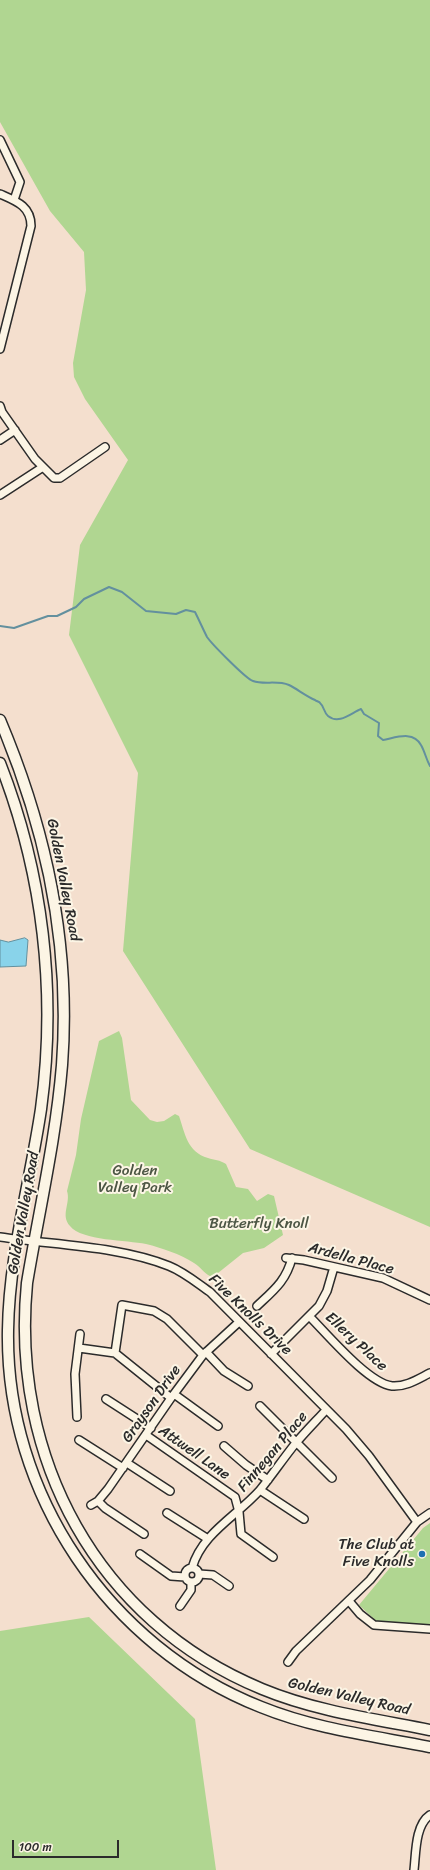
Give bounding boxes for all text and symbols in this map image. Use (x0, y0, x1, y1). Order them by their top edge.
street label: Golden Valley Road (42, 817, 84, 943)
street label: Golden Valley Road (4, 1150, 44, 1276)
park label: Golden Valley Park (98, 1162, 172, 1197)
park label: Butterfly Knoll (209, 1215, 309, 1233)
street label: Ardella Place (306, 1239, 396, 1279)
street label: Five Knolls Drive (205, 1271, 295, 1359)
street label: Ellery Place (321, 1309, 391, 1375)
street label: Grayson Drive (119, 1362, 185, 1446)
street label: Finnegan Place (234, 1408, 312, 1496)
street label: Attwell Lane (155, 1422, 233, 1484)
place label: The Club at Five Knolls (339, 1536, 414, 1571)
marker: The Club at Five Knolls (417, 1549, 427, 1559)
street label: Golden Valley Road (286, 1674, 412, 1720)
scale bar (14, 1832, 121, 1858)
text: 100 m (19, 1836, 52, 1858)

